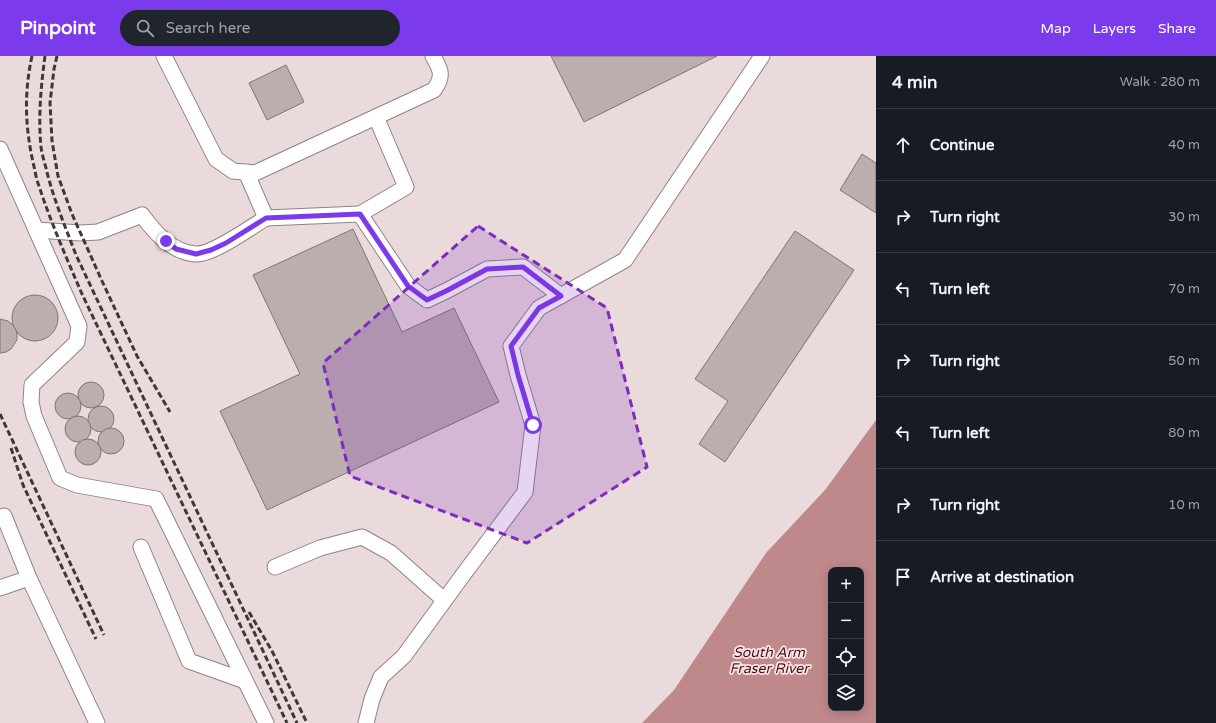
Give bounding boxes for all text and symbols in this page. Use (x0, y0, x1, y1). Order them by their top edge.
search box (120, 10, 400, 46)
text: Pinpoint (20, 17, 96, 39)
icon: search (134, 17, 156, 39)
text: Search here (166, 19, 250, 37)
text: Map (1041, 20, 1071, 37)
text: Layers (1093, 20, 1136, 37)
text: Share (1158, 20, 1196, 37)
text: 4 min (892, 72, 937, 93)
text: Walk · 280 m (1120, 74, 1200, 90)
icon: ahead (892, 134, 914, 156)
text: Continue (930, 136, 994, 154)
text: 40 m (1168, 137, 1200, 153)
icon: right (892, 206, 914, 228)
text: Turn right (930, 208, 1000, 226)
text: 30 m (1168, 209, 1200, 225)
route end (157, 232, 175, 250)
icon: left (892, 278, 914, 300)
text: Turn left (930, 280, 990, 298)
text: 70 m (1168, 281, 1200, 297)
icon: right (892, 350, 914, 372)
text: Turn right (930, 352, 1000, 370)
text: 50 m (1168, 353, 1200, 369)
route start (524, 416, 542, 434)
icon: left (892, 422, 914, 444)
text: Turn left (930, 424, 990, 442)
text: 80 m (1168, 425, 1200, 441)
icon: right (892, 494, 914, 516)
text: Turn right (930, 496, 1000, 514)
text: 10 m (1168, 497, 1200, 513)
icon: arrive (892, 566, 914, 588)
map controls (828, 567, 864, 711)
button: + (828, 567, 864, 603)
text: Arrive at destination (930, 568, 1074, 586)
button: − (828, 603, 864, 639)
button: locate (828, 639, 864, 675)
water label: South Arm Fraser River (729, 644, 810, 677)
button: layers (828, 675, 864, 711)

